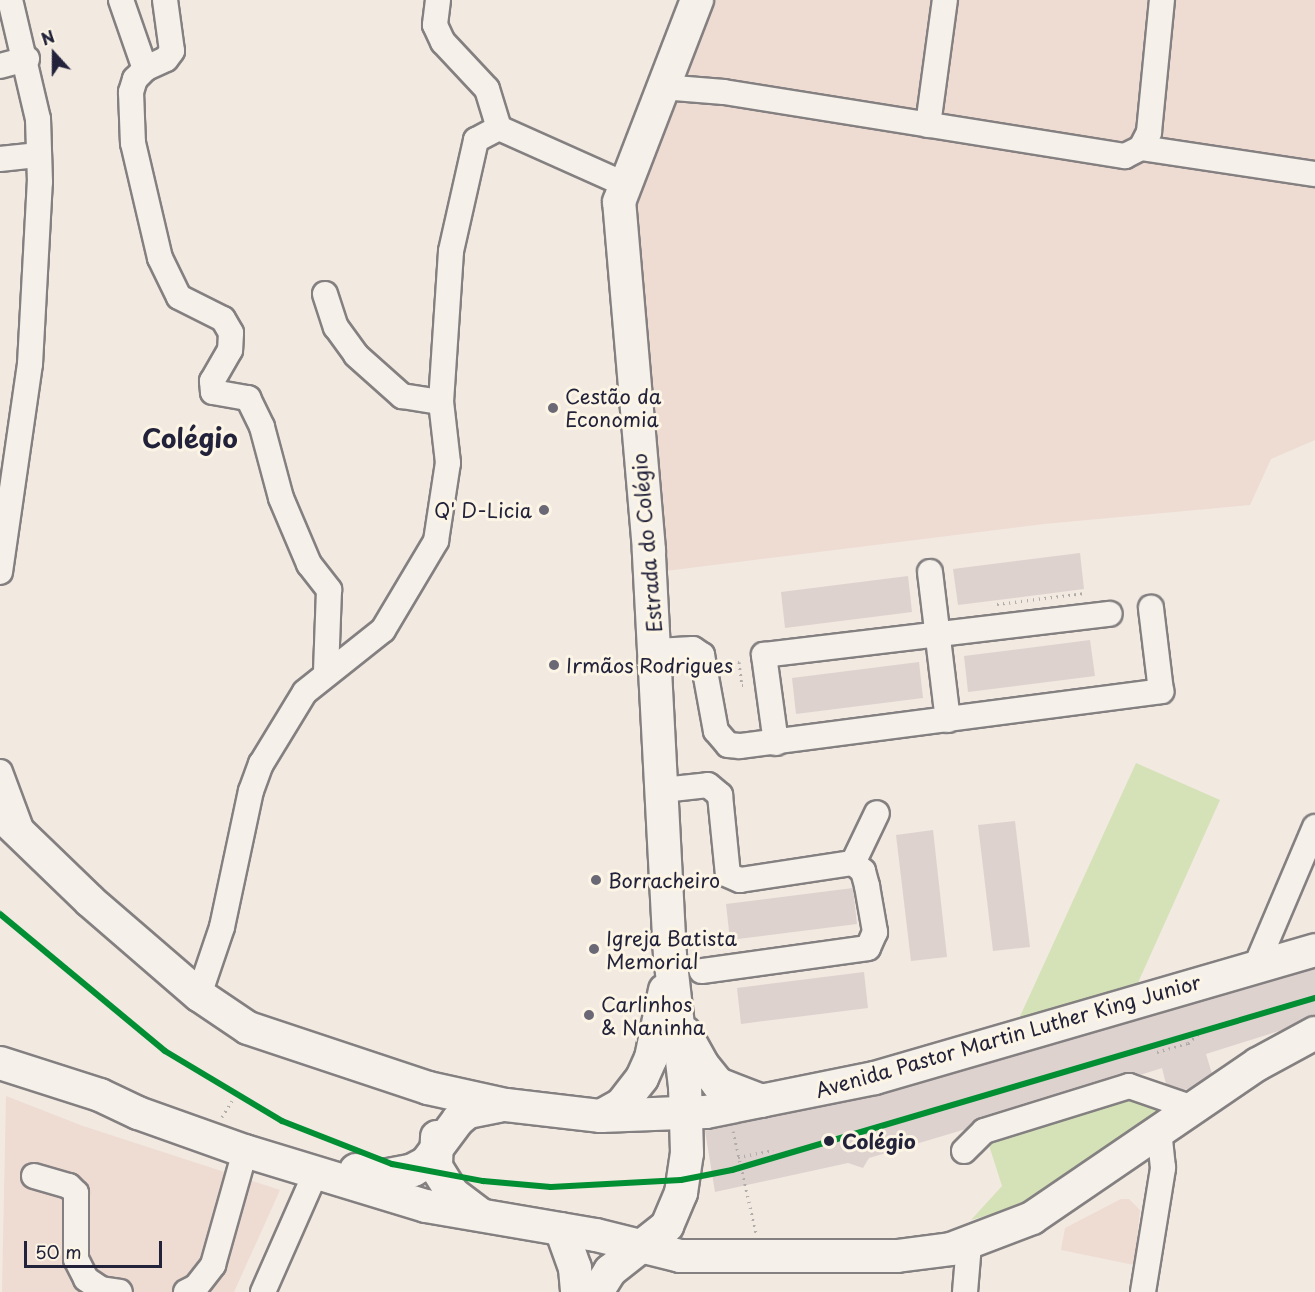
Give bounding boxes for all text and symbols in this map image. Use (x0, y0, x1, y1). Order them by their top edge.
north arrow (24, 24, 84, 84)
text: N (37, 24, 58, 51)
place label: Cestão da Economia (565, 384, 662, 431)
marker: Cestão da Economia (546, 401, 560, 415)
district label: Colégio (142, 422, 238, 454)
street label: Estrada do Colégio (627, 452, 667, 634)
place label: Q' D-Licia (434, 498, 532, 522)
marker: Q' D-Licia (537, 503, 551, 517)
place label: Irmãos Rodrigues (566, 653, 734, 677)
marker: Irmãos Rodrigues (547, 658, 561, 672)
place label: Borracheiro (608, 868, 720, 892)
marker: Borracheiro (589, 873, 603, 887)
place label: Igreja Batista Memorial (606, 926, 737, 973)
marker: Igreja Batista Memorial (587, 942, 601, 956)
street label: Avenida Pastor Martin Luther King Junior (812, 969, 1204, 1103)
place label: Carlinhos & Naninha (601, 992, 705, 1039)
marker: Carlinhos & Naninha (582, 1008, 596, 1022)
place label: Colégio (842, 1129, 916, 1153)
marker: Colégio (820, 1132, 838, 1150)
scale bar (27, 1229, 165, 1267)
text: 50 m (35, 1238, 82, 1265)

